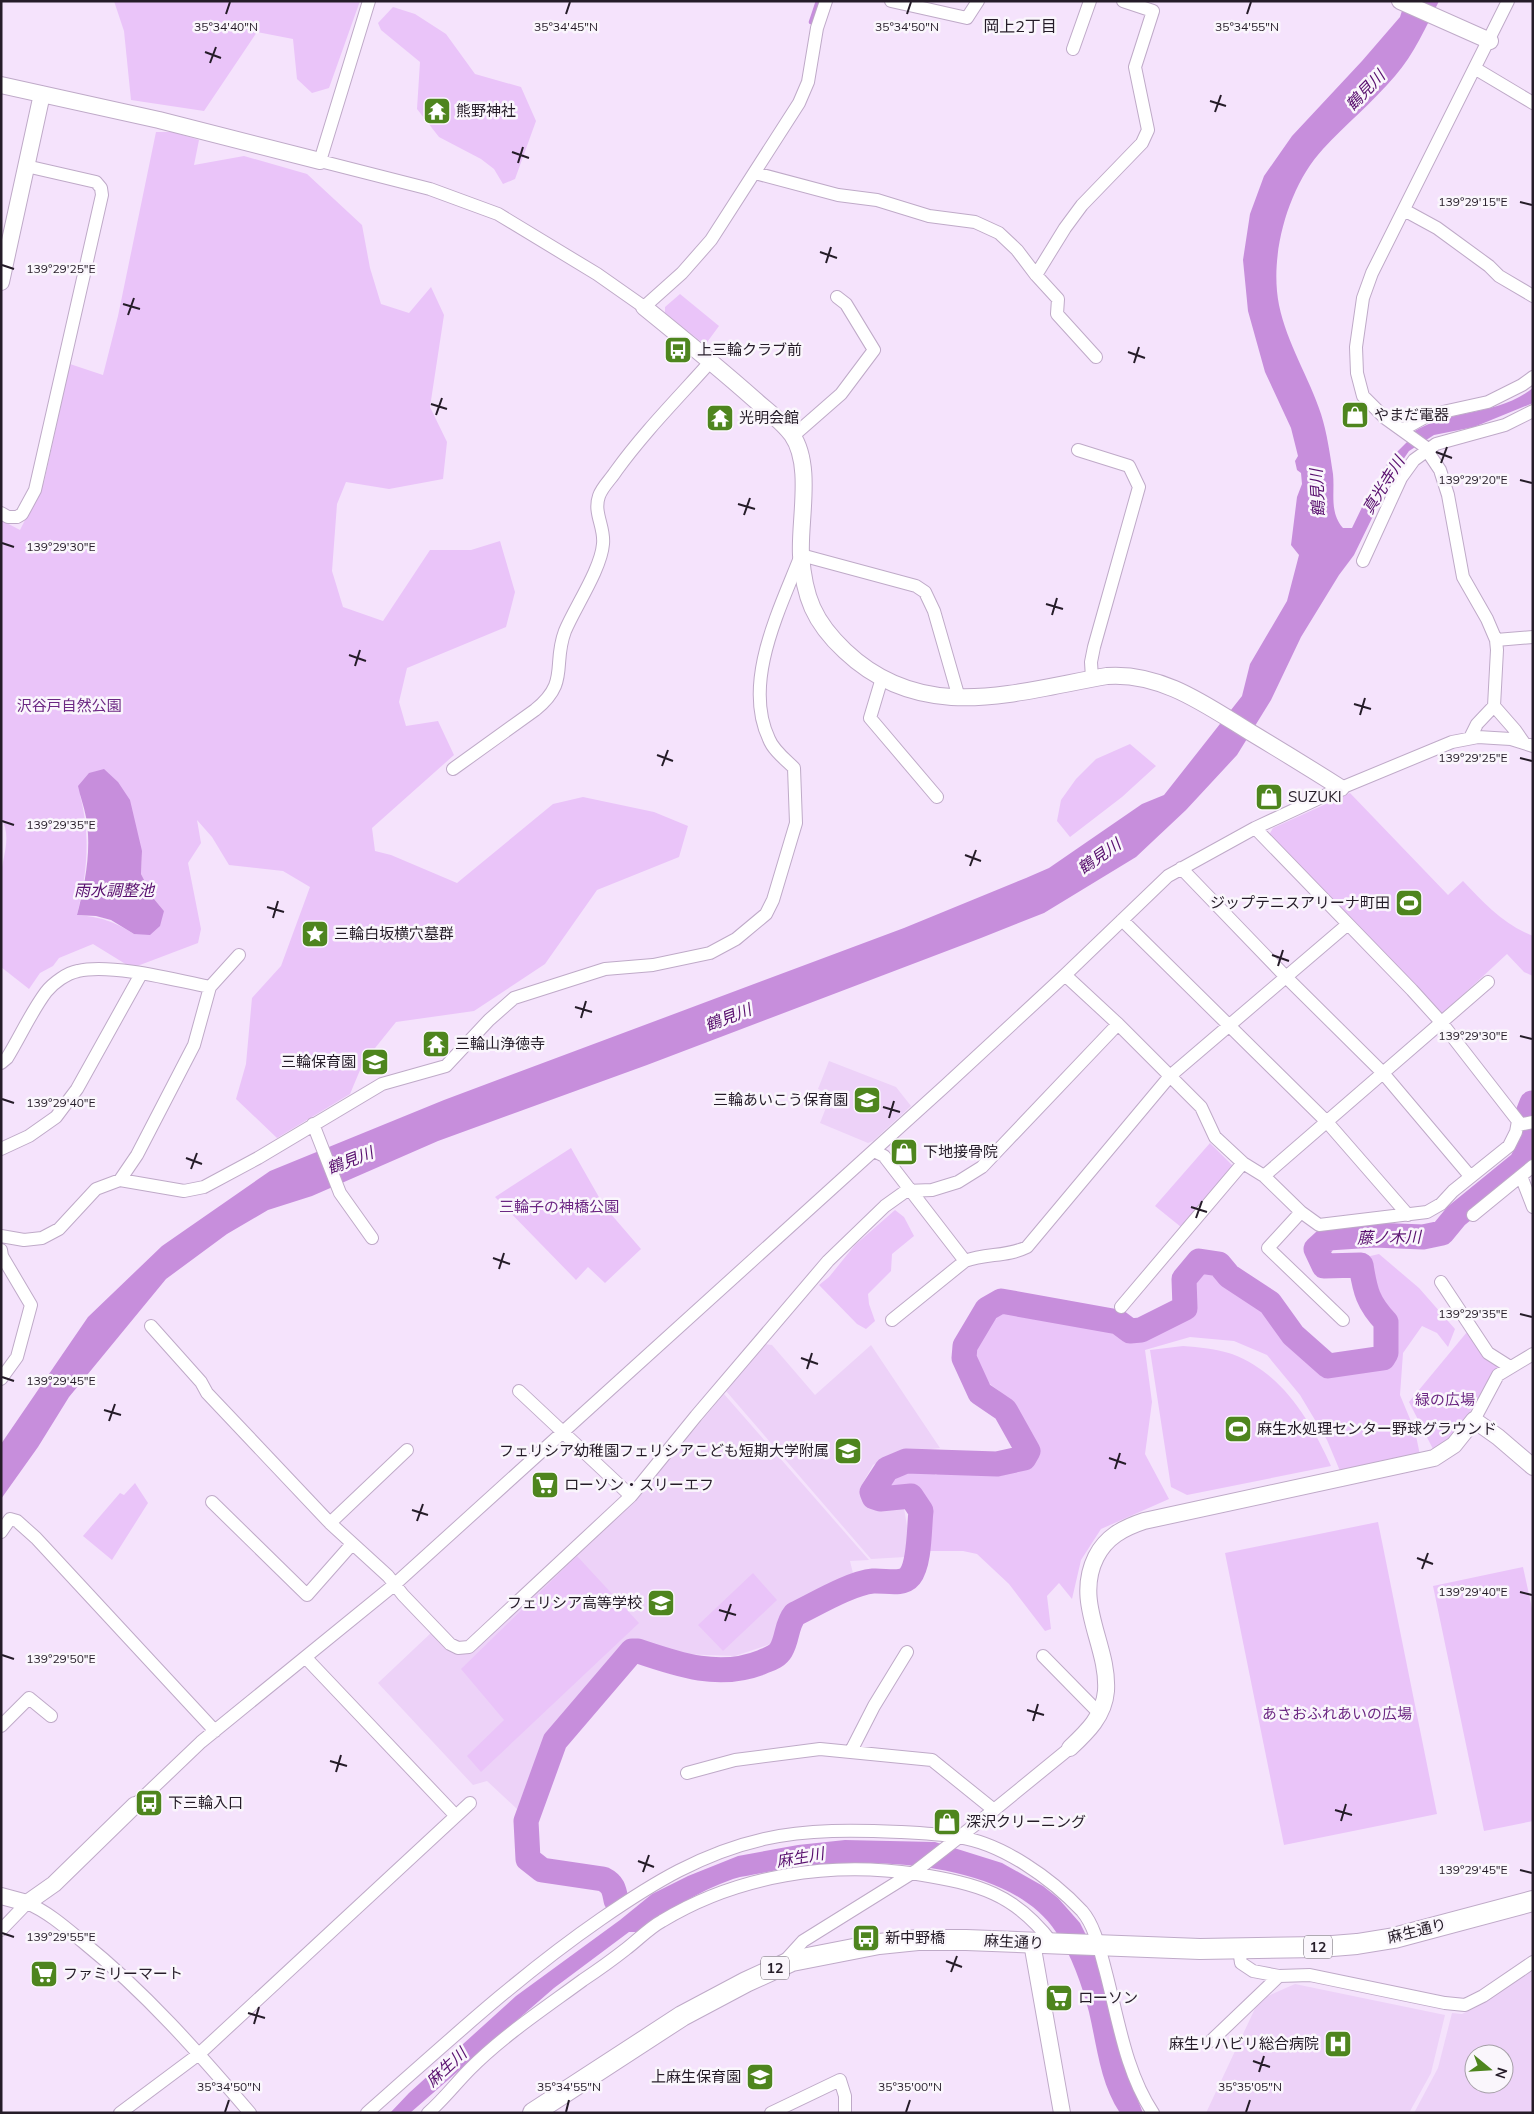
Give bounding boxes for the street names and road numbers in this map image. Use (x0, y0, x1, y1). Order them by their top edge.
street label: 麻生通り (1385, 1914, 1448, 1947)
street label: 麻生通り (984, 1930, 1044, 1953)
road number: 12 (1304, 1935, 1332, 1958)
road number: 12 (761, 1956, 789, 1980)

